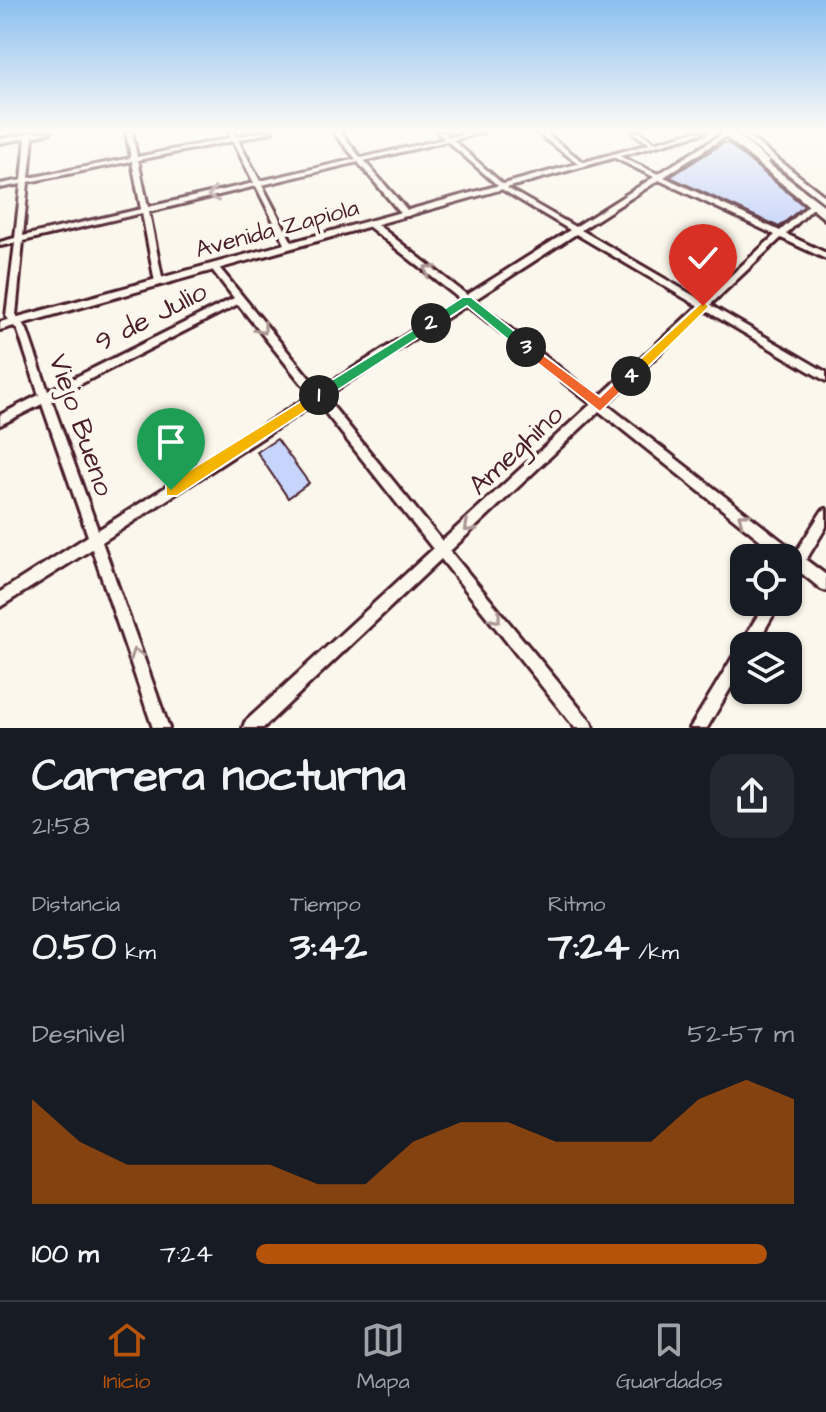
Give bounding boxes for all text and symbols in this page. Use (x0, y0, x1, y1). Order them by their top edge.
one-way arrow (207, 186, 221, 203)
street label: Avenida Zapiola (191, 191, 363, 267)
pin (669, 224, 737, 306)
icon: check (681, 236, 725, 280)
one-way arrow (424, 265, 438, 280)
street label: 9 de Julio (88, 272, 214, 362)
pin: 2 (411, 303, 451, 343)
text: 2 (425, 307, 437, 338)
one-way arrow (252, 320, 266, 335)
pin: 3 (506, 327, 546, 367)
text: 3 (520, 331, 532, 362)
street label: Viejo Bueno (38, 349, 124, 502)
pin: 4 (611, 356, 651, 396)
text: 4 (624, 360, 638, 391)
pin: 1 (299, 375, 339, 415)
text: 1 (318, 379, 320, 410)
street label: Ameghino (460, 396, 573, 505)
pin (137, 408, 205, 490)
icon: arrive (149, 420, 193, 464)
one-way arrow (737, 514, 752, 528)
one-way arrow (463, 517, 478, 531)
map controls (730, 544, 802, 704)
button: locate (730, 544, 802, 616)
one-way arrow (486, 609, 501, 623)
button: layers (730, 632, 802, 704)
one-way arrow (129, 648, 145, 662)
text: Carrera nocturna (32, 747, 406, 808)
button: share (710, 754, 794, 838)
text: 21:58 (32, 808, 90, 844)
text: Distancia (32, 889, 120, 920)
text: Tiempo (290, 889, 361, 920)
text: Ritmo (548, 889, 605, 920)
text: 0.50 (32, 920, 116, 975)
text: 3:42 (290, 920, 367, 975)
text: 7:24 (548, 920, 629, 975)
text: km (116, 937, 156, 968)
text: /km (629, 937, 679, 968)
text: Desnivel (32, 1016, 125, 1052)
text: 52–57 m (688, 1016, 794, 1052)
text: 100 m (32, 1236, 99, 1272)
text: 7:24 (160, 1236, 213, 1272)
tab: Inicio (103, 1318, 150, 1397)
tab: Mapa (357, 1318, 410, 1397)
tab: Guardados (616, 1318, 723, 1397)

